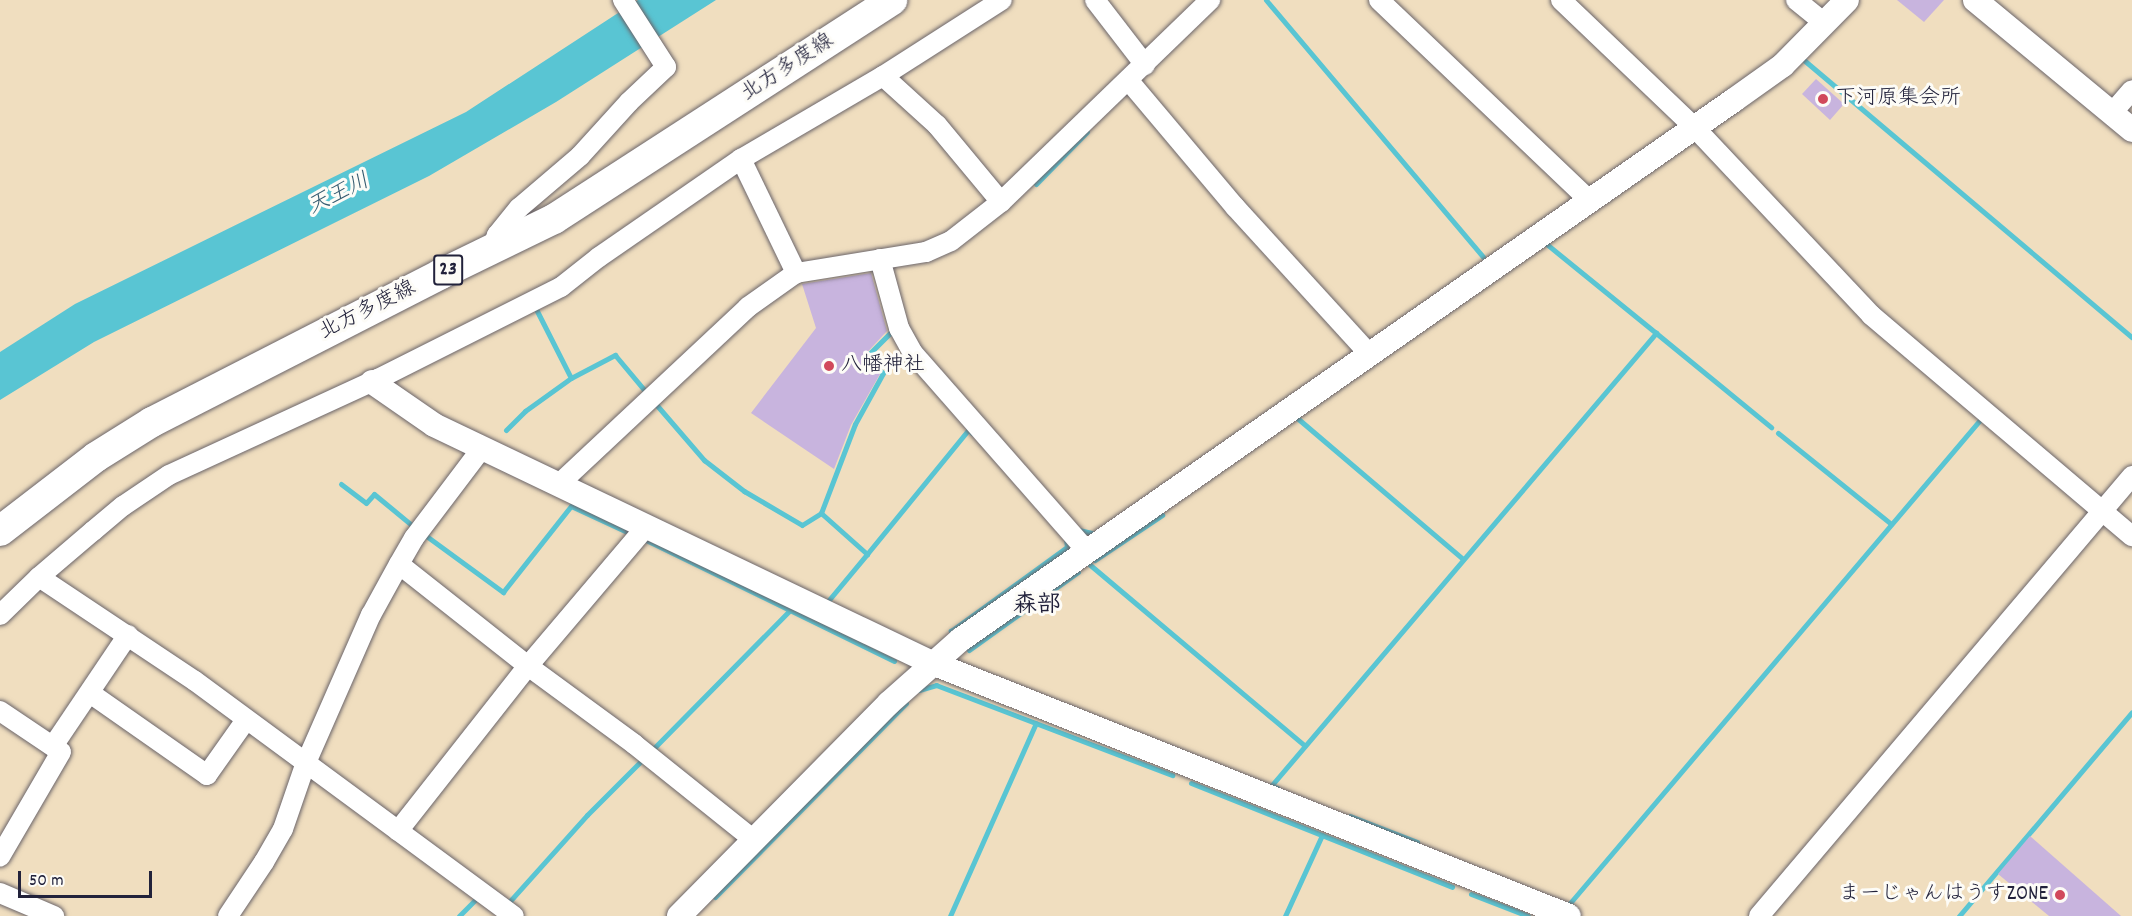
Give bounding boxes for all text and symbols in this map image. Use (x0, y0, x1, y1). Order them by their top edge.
street label: 北方多度線 (737, 29, 839, 107)
place label: 下河原集会所 (1835, 86, 1961, 112)
marker: 下河原集会所 (1816, 92, 1830, 106)
water label: 天王川 (304, 169, 374, 221)
road number: 23 (433, 253, 463, 287)
street label: 北方多度線 (316, 276, 420, 346)
place label: 八幡神社 (841, 353, 925, 379)
marker: 八幡神社 (822, 359, 836, 373)
district label: 森部 (1013, 593, 1061, 621)
scale bar (21, 859, 154, 897)
text: 50 m (29, 869, 64, 894)
place label: まーじゃんはうすZONE (1839, 882, 2048, 908)
marker: まーじゃんはうすZONE (2053, 888, 2067, 902)

